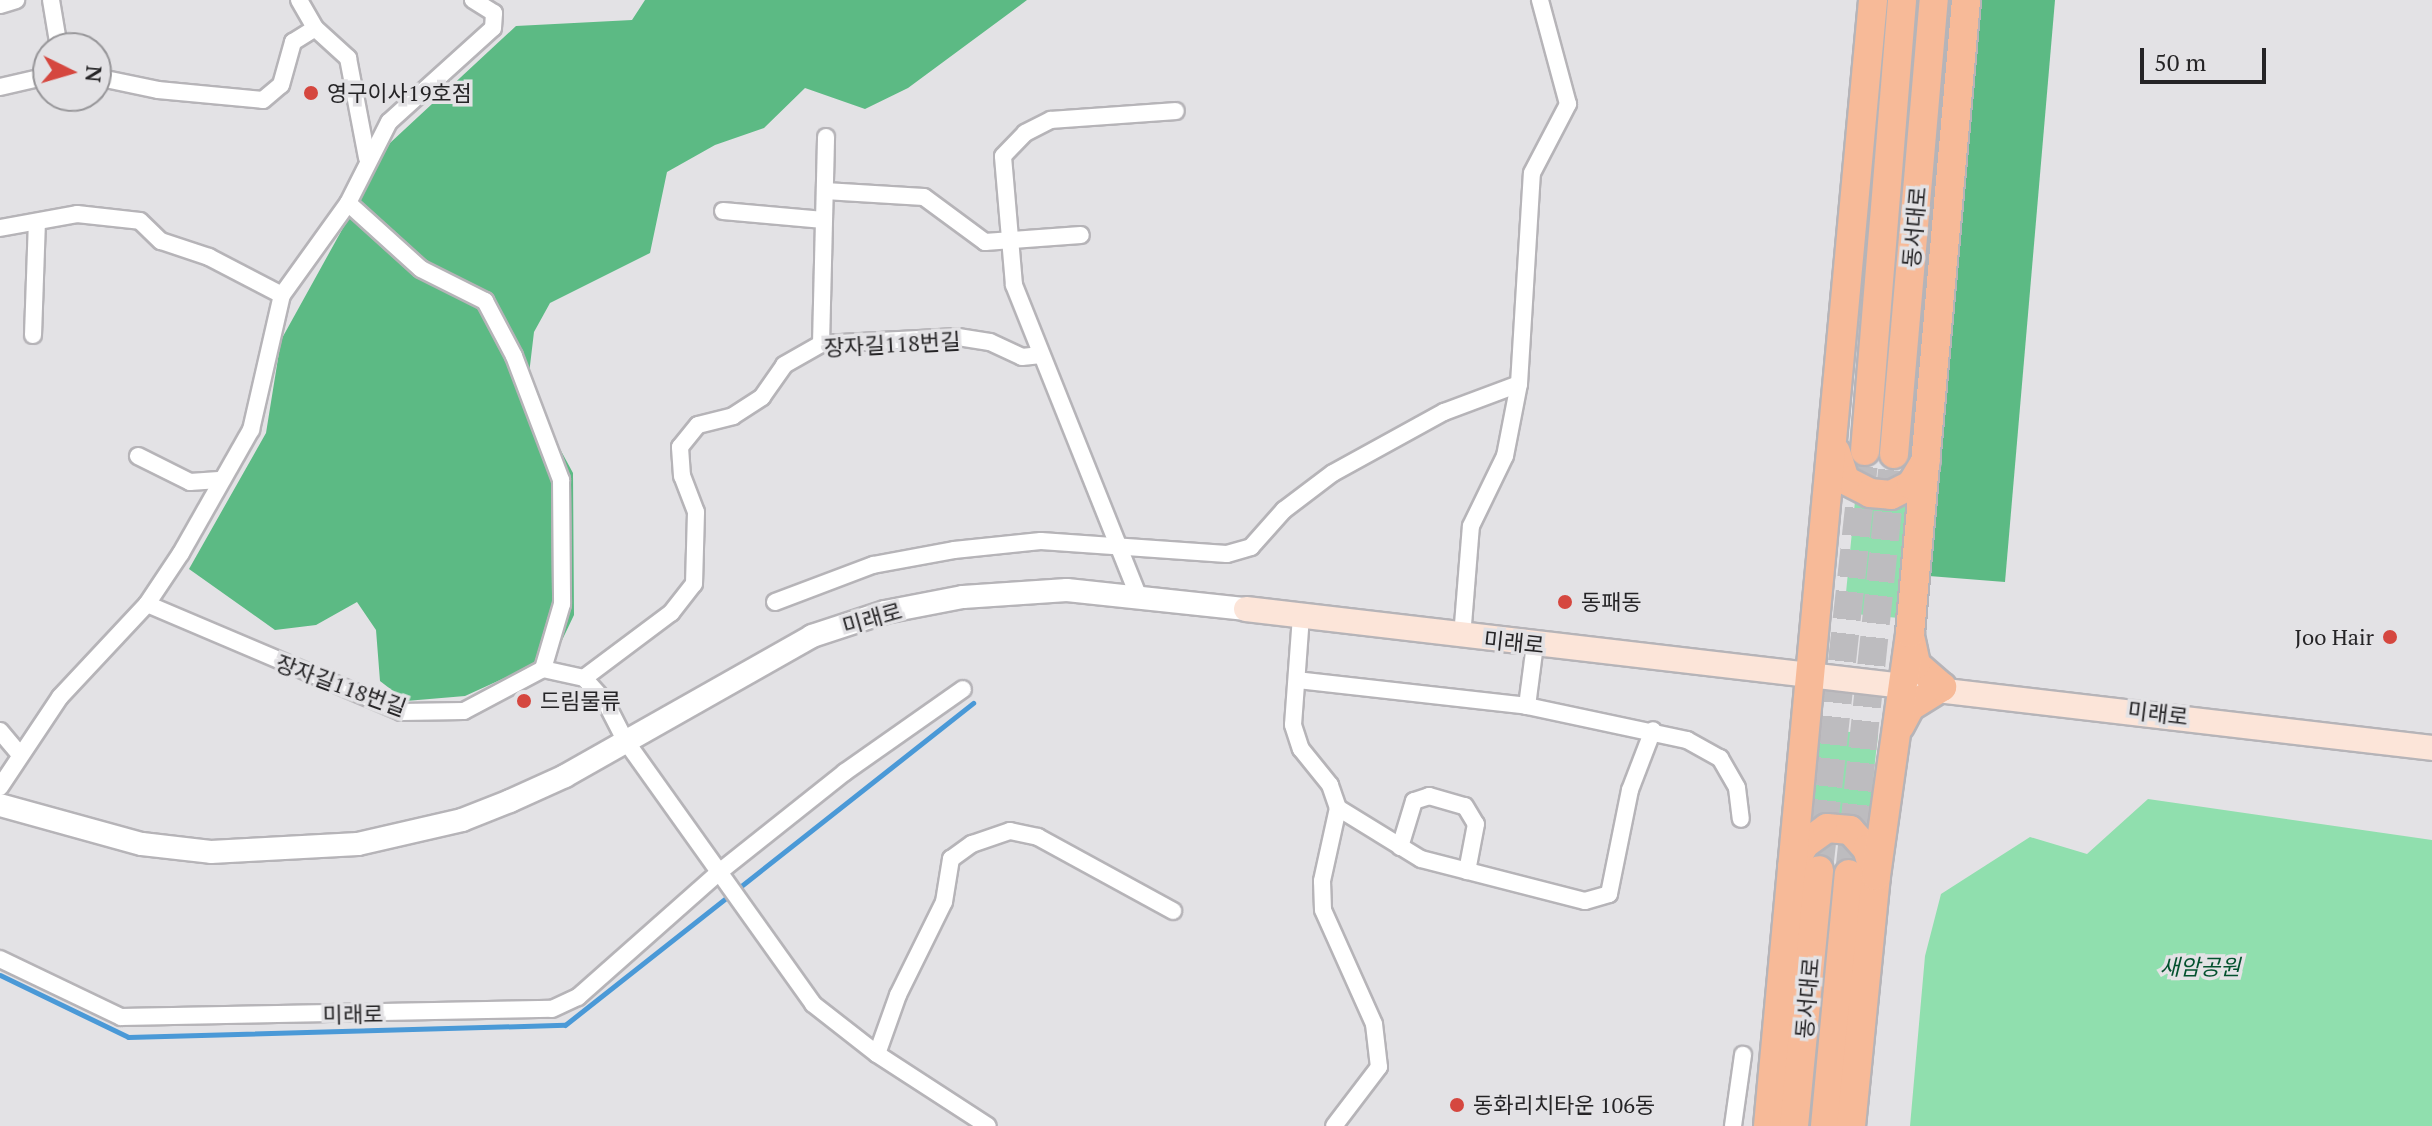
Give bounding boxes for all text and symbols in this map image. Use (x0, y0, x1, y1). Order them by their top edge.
north arrow (32, 32, 112, 112)
scale bar (2144, 32, 2270, 82)
text: 50 m (2154, 46, 2206, 78)
text: N (79, 64, 110, 84)
place label: 영구이사19호점 (327, 80, 472, 106)
marker: 영구이사19호점 (302, 84, 320, 102)
street label: 동서대로 (1897, 186, 1931, 268)
street label: 장자길118번길 (823, 327, 961, 361)
place label: 동패동 (1581, 589, 1642, 615)
marker: 동패동 (1556, 593, 1574, 611)
street label: 미래로 (839, 597, 905, 639)
place label: Joo Hair (2295, 624, 2374, 650)
street label: 미래로 (1482, 626, 1546, 658)
marker: Joo Hair (2381, 628, 2399, 646)
street label: 장자길118번길 (272, 649, 410, 721)
place label: 드림물류 (540, 688, 621, 714)
marker: 드림물류 (515, 692, 533, 710)
street label: 미래로 (2126, 696, 2190, 730)
park label: 새암공원 (2160, 954, 2240, 980)
street label: 동서대로 (1790, 957, 1824, 1039)
street label: 미래로 (322, 1000, 384, 1028)
place label: 동화리치타운 106동 (1473, 1092, 1655, 1118)
marker: 동화리치타운 106동 (1448, 1096, 1466, 1114)

